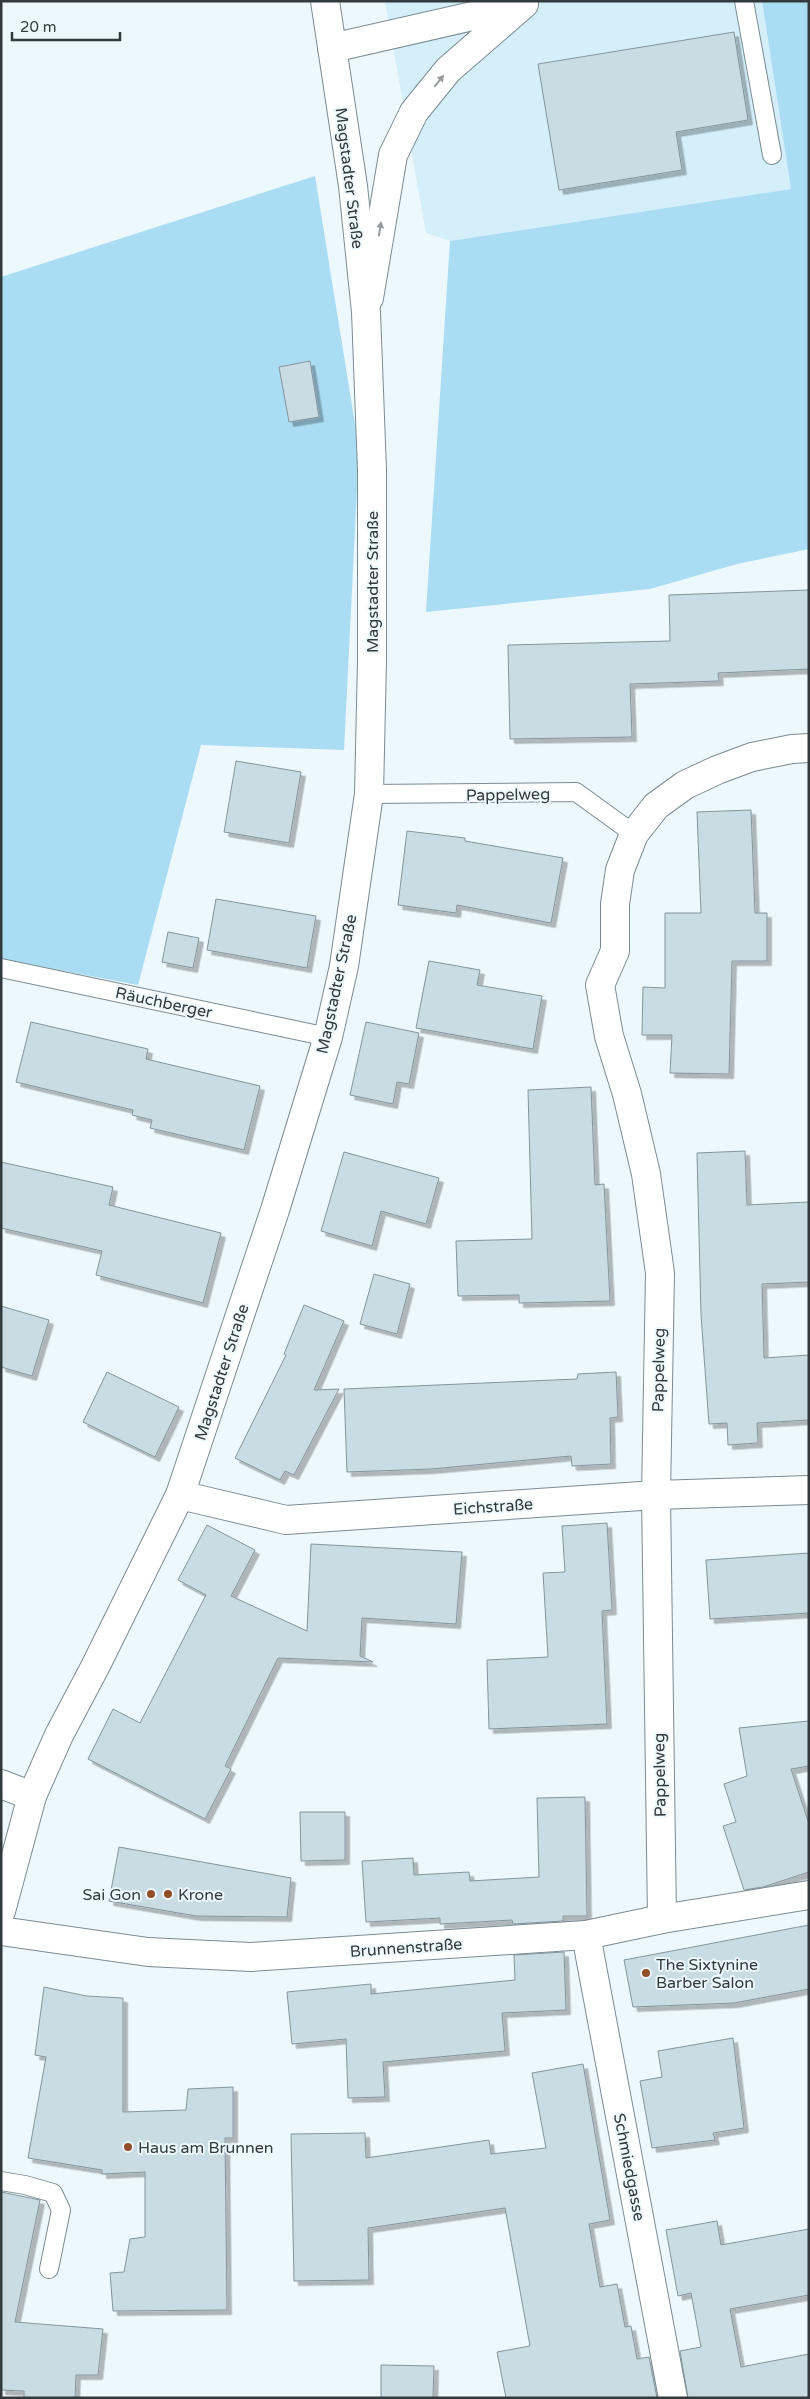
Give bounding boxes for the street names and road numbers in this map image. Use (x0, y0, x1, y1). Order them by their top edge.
street label: Magstadter Straße (330, 106, 368, 250)
street label: Magstadter Straße (363, 511, 383, 653)
street label: Pappelweg (466, 784, 550, 806)
street label: Magstadter Straße (312, 913, 362, 1056)
street label: Räuchberger (113, 983, 215, 1023)
street label: Magstadter Straße (190, 1302, 253, 1443)
street label: Pappelweg (648, 1328, 670, 1412)
street label: Eichstraße (452, 1494, 534, 1520)
street label: Pappelweg (649, 1733, 671, 1817)
street label: Brunnenstraße (349, 1934, 463, 1962)
street label: Schmiedgasse (609, 2112, 649, 2223)

